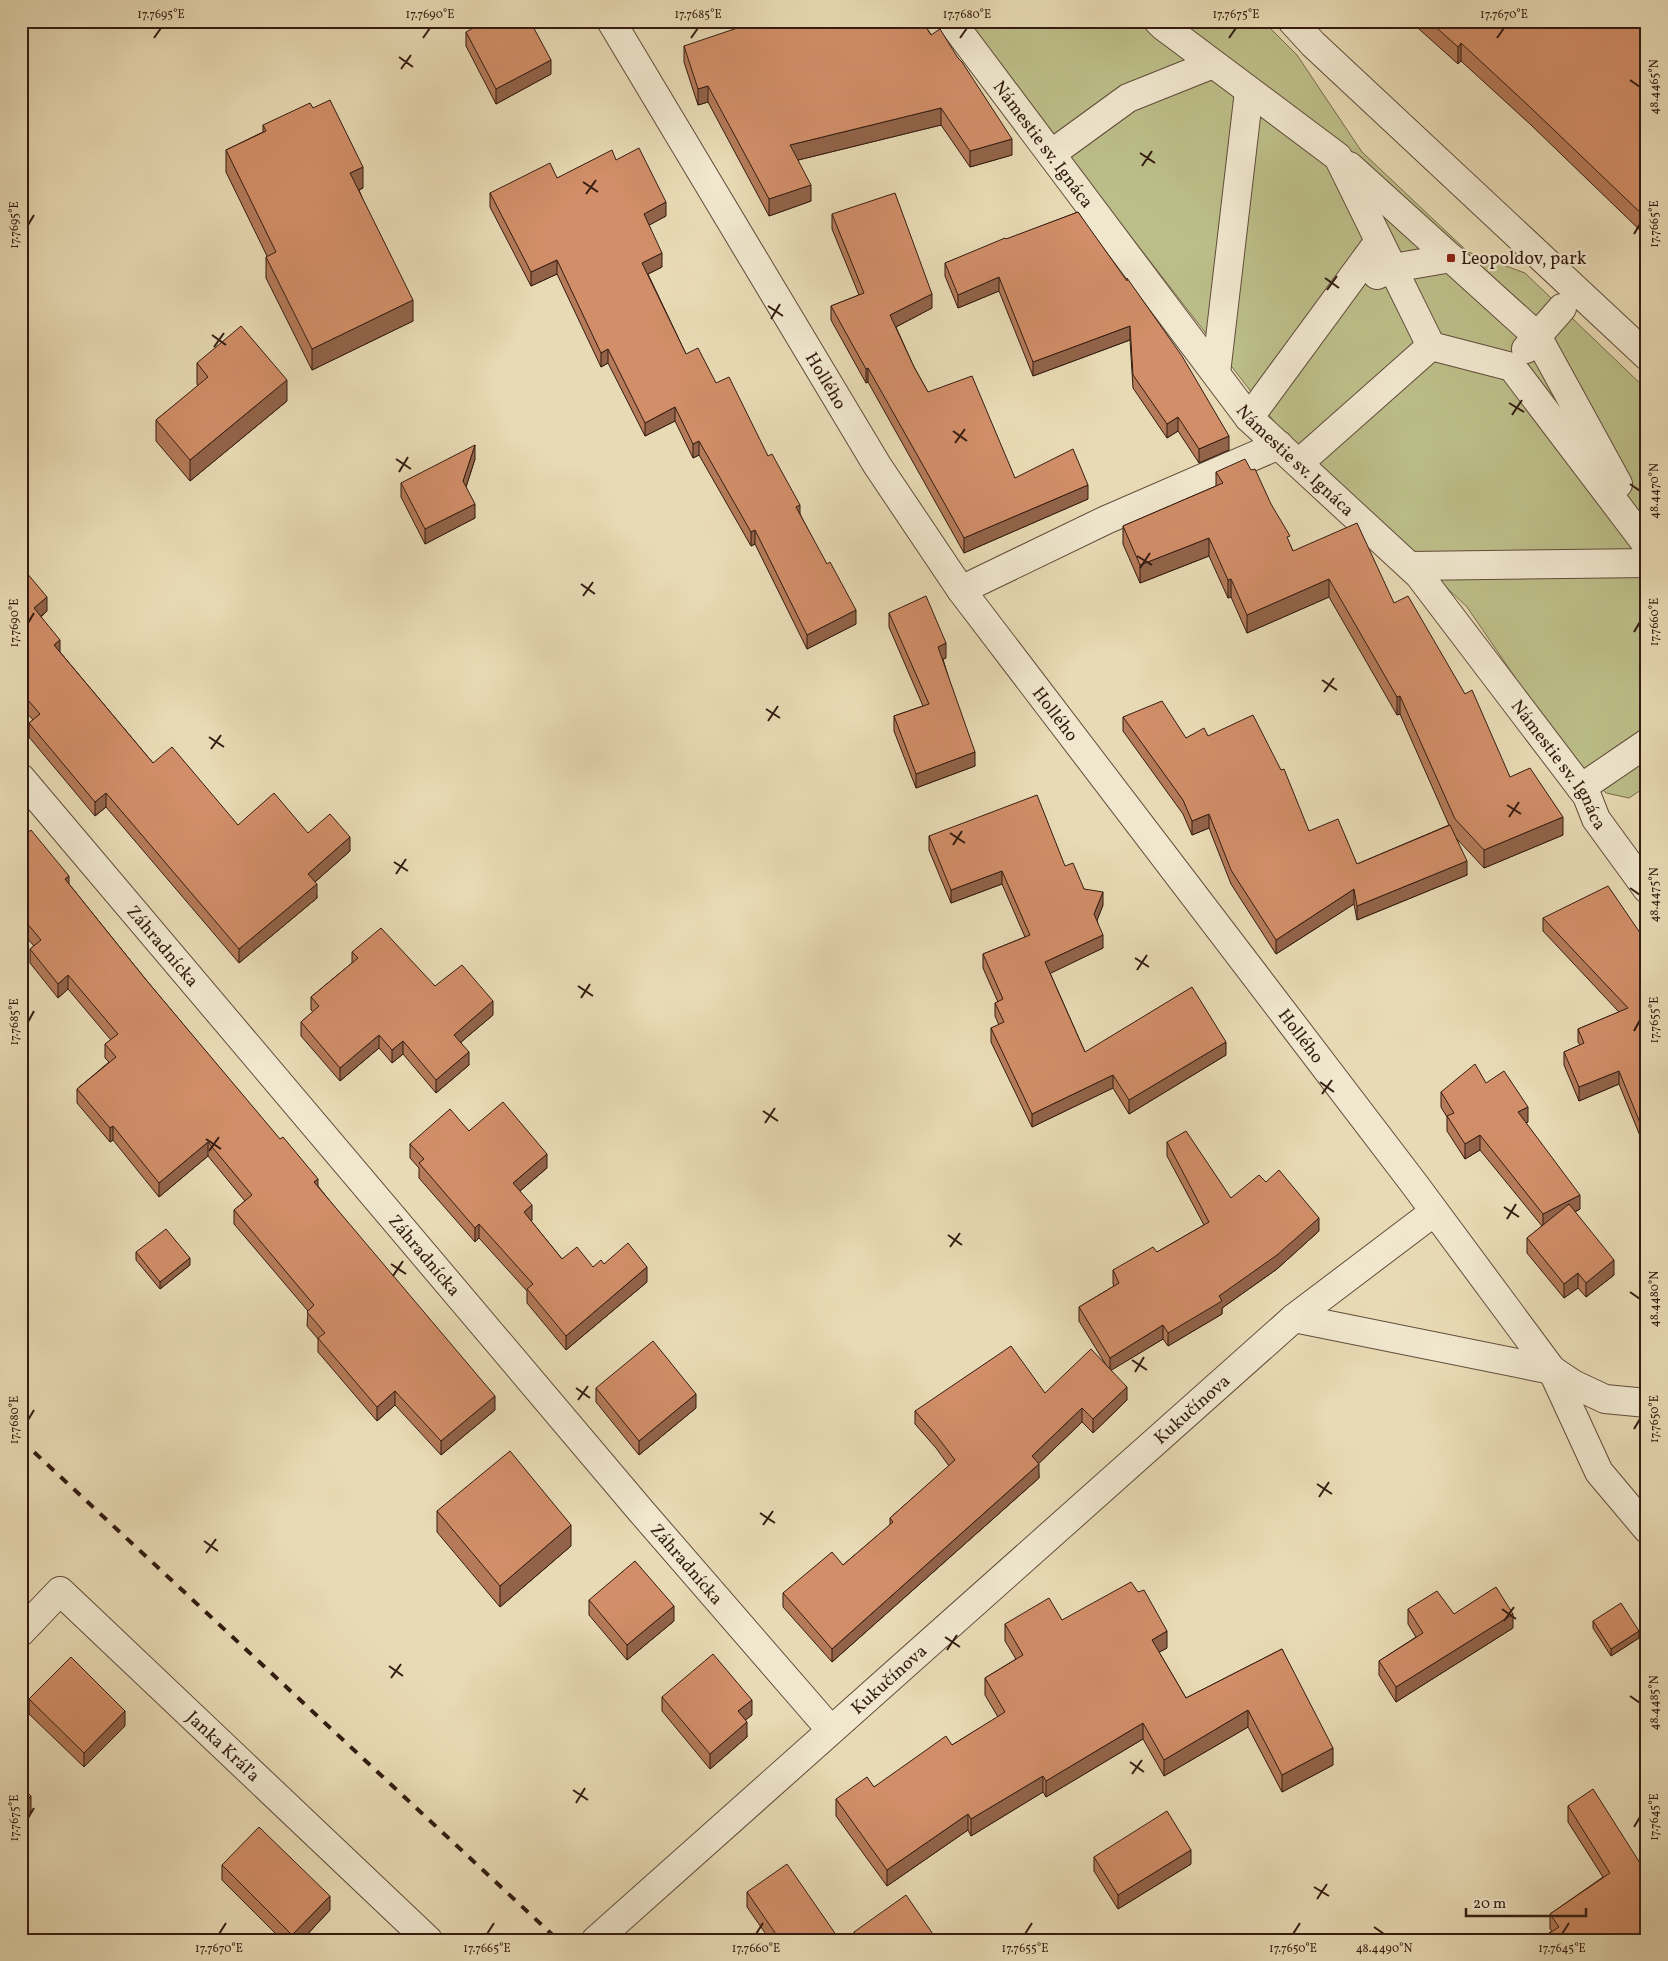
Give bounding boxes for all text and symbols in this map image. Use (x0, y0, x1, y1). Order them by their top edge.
text: 17.7695°E (137, 7, 185, 23)
text: 17.7690°E (406, 7, 454, 23)
text: 17.7685°E (674, 7, 722, 23)
text: 17.7680°E (943, 7, 991, 23)
text: 17.7675°E (1212, 7, 1260, 23)
text: 17.7670°E (1480, 7, 1528, 23)
text: 48.4465°N (1647, 59, 1663, 115)
street label: Námestie sv. Ignáca (986, 76, 1098, 214)
text: 17.7665°E (1647, 200, 1663, 248)
text: 17.7695°E (7, 201, 23, 249)
place label: Leopoldov, park (1461, 247, 1587, 272)
marker: Leopoldov, park (1445, 252, 1457, 264)
street label: Hollého (798, 348, 852, 414)
street label: Námestie sv. Ignáca (1229, 400, 1359, 523)
text: 48.4470°N (1647, 463, 1663, 519)
text: 17.7660°E (1647, 598, 1663, 646)
text: 17.7690°E (7, 599, 23, 647)
street label: Hollého (1025, 682, 1083, 747)
street label: Námestie sv. Ignáca (1504, 695, 1611, 836)
text: 48.4475°N (1647, 867, 1663, 923)
street label: Záhradnícka (120, 901, 204, 993)
text: 17.7655°E (1647, 996, 1663, 1044)
text: 17.7685°E (7, 998, 23, 1046)
street label: Hollého (1271, 1004, 1329, 1069)
street label: Záhradnícka (382, 1210, 465, 1303)
text: 48.4480°N (1647, 1271, 1663, 1327)
street label: Kukučínova (1149, 1369, 1236, 1451)
text: 17.7650°E (1647, 1395, 1663, 1443)
text: 17.7680°E (7, 1396, 23, 1444)
street label: Záhradnícka (643, 1519, 728, 1611)
street label: Kukučínova (846, 1640, 933, 1721)
text: 48.4485°N (1647, 1675, 1663, 1731)
street label: Janka Kráľa (180, 1706, 265, 1788)
text: 17.7645°E (1647, 1793, 1663, 1841)
text: 17.7675°E (7, 1794, 23, 1842)
scale bar (1466, 1886, 1586, 1918)
text: 20 m (1473, 1894, 1506, 1915)
text: 17.7670°E (195, 1941, 243, 1957)
text: 17.7665°E (463, 1941, 511, 1957)
text: 17.7660°E (732, 1941, 780, 1957)
text: 17.7655°E (1001, 1941, 1049, 1957)
text: 17.7650°E (1269, 1941, 1317, 1957)
text: 48.4490°N (1356, 1941, 1412, 1957)
text: 17.7645°E (1538, 1941, 1586, 1957)

